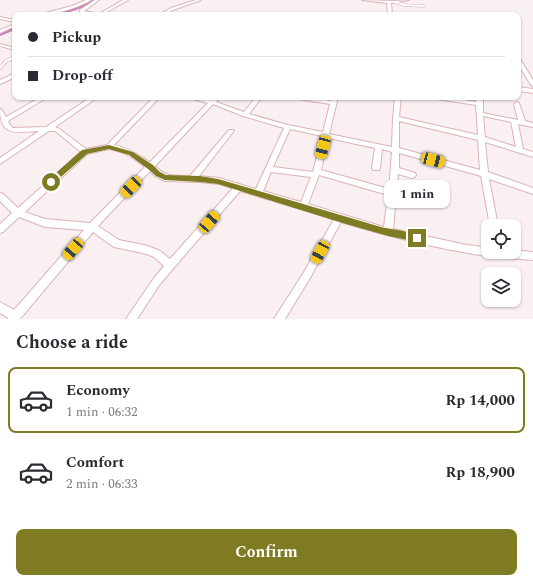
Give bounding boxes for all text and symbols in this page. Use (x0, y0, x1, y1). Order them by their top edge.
text: Pickup (52, 26, 101, 49)
text: Drop-off (52, 64, 113, 87)
car (314, 134, 332, 160)
car (420, 151, 446, 169)
route start (42, 173, 60, 191)
car (118, 174, 144, 200)
callout: 1 min (384, 180, 450, 208)
text: 1 min (400, 184, 434, 204)
car (197, 209, 221, 235)
map controls (481, 219, 521, 307)
button: locate (481, 219, 521, 259)
route end (408, 229, 426, 247)
car (61, 236, 85, 262)
car (309, 239, 331, 265)
button: layers (481, 267, 521, 307)
text: Choose a ride (16, 329, 128, 356)
text: Economy (66, 379, 130, 402)
icon: car (18, 382, 54, 418)
text: Rp 14,000 (445, 389, 515, 412)
text: 1 min · 06:32 (66, 402, 138, 422)
text: Comfort (66, 451, 124, 474)
icon: car (18, 454, 54, 490)
text: Rp 18,900 (445, 461, 515, 484)
text: 2 min · 06:33 (66, 474, 138, 494)
button: Confirm (16, 529, 517, 575)

